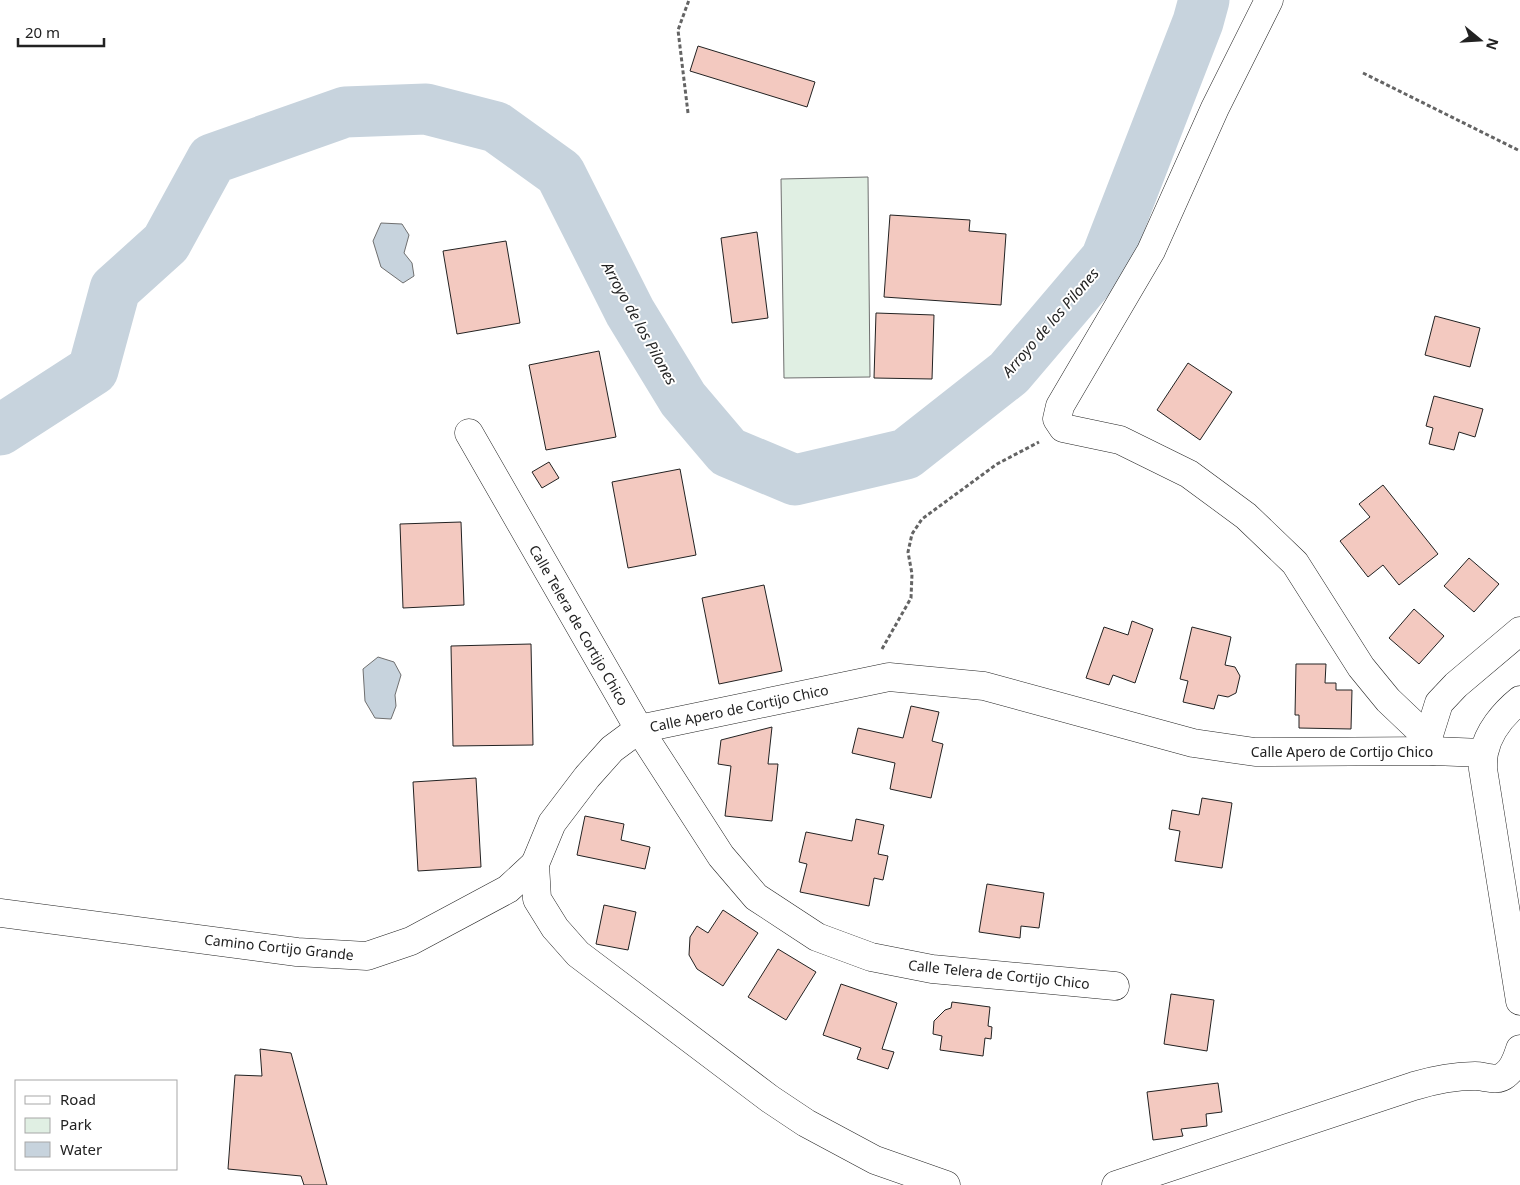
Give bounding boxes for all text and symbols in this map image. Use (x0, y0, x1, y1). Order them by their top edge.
scale bar (18, 15, 104, 47)
north arrow (1455, 15, 1505, 65)
text: 20 m (25, 22, 60, 42)
text: N (1482, 36, 1504, 53)
water label: Arroyo de los Pilones (597, 257, 682, 389)
water label: Arroyo de los Pilones (997, 263, 1103, 381)
street label: Calle Telera de Cortijo Chico (525, 541, 633, 709)
street label: Calle Apero de Cortijo Chico (648, 680, 830, 736)
street label: Calle Apero de Cortijo Chico (1251, 742, 1433, 761)
street label: Camino Cortijo Grande (203, 930, 355, 964)
street label: Calle Telera de Cortijo Chico (907, 955, 1091, 993)
legend (15, 1080, 178, 1170)
text: Road (60, 1089, 96, 1109)
text: Park (60, 1114, 92, 1134)
text: Water (60, 1139, 102, 1159)

